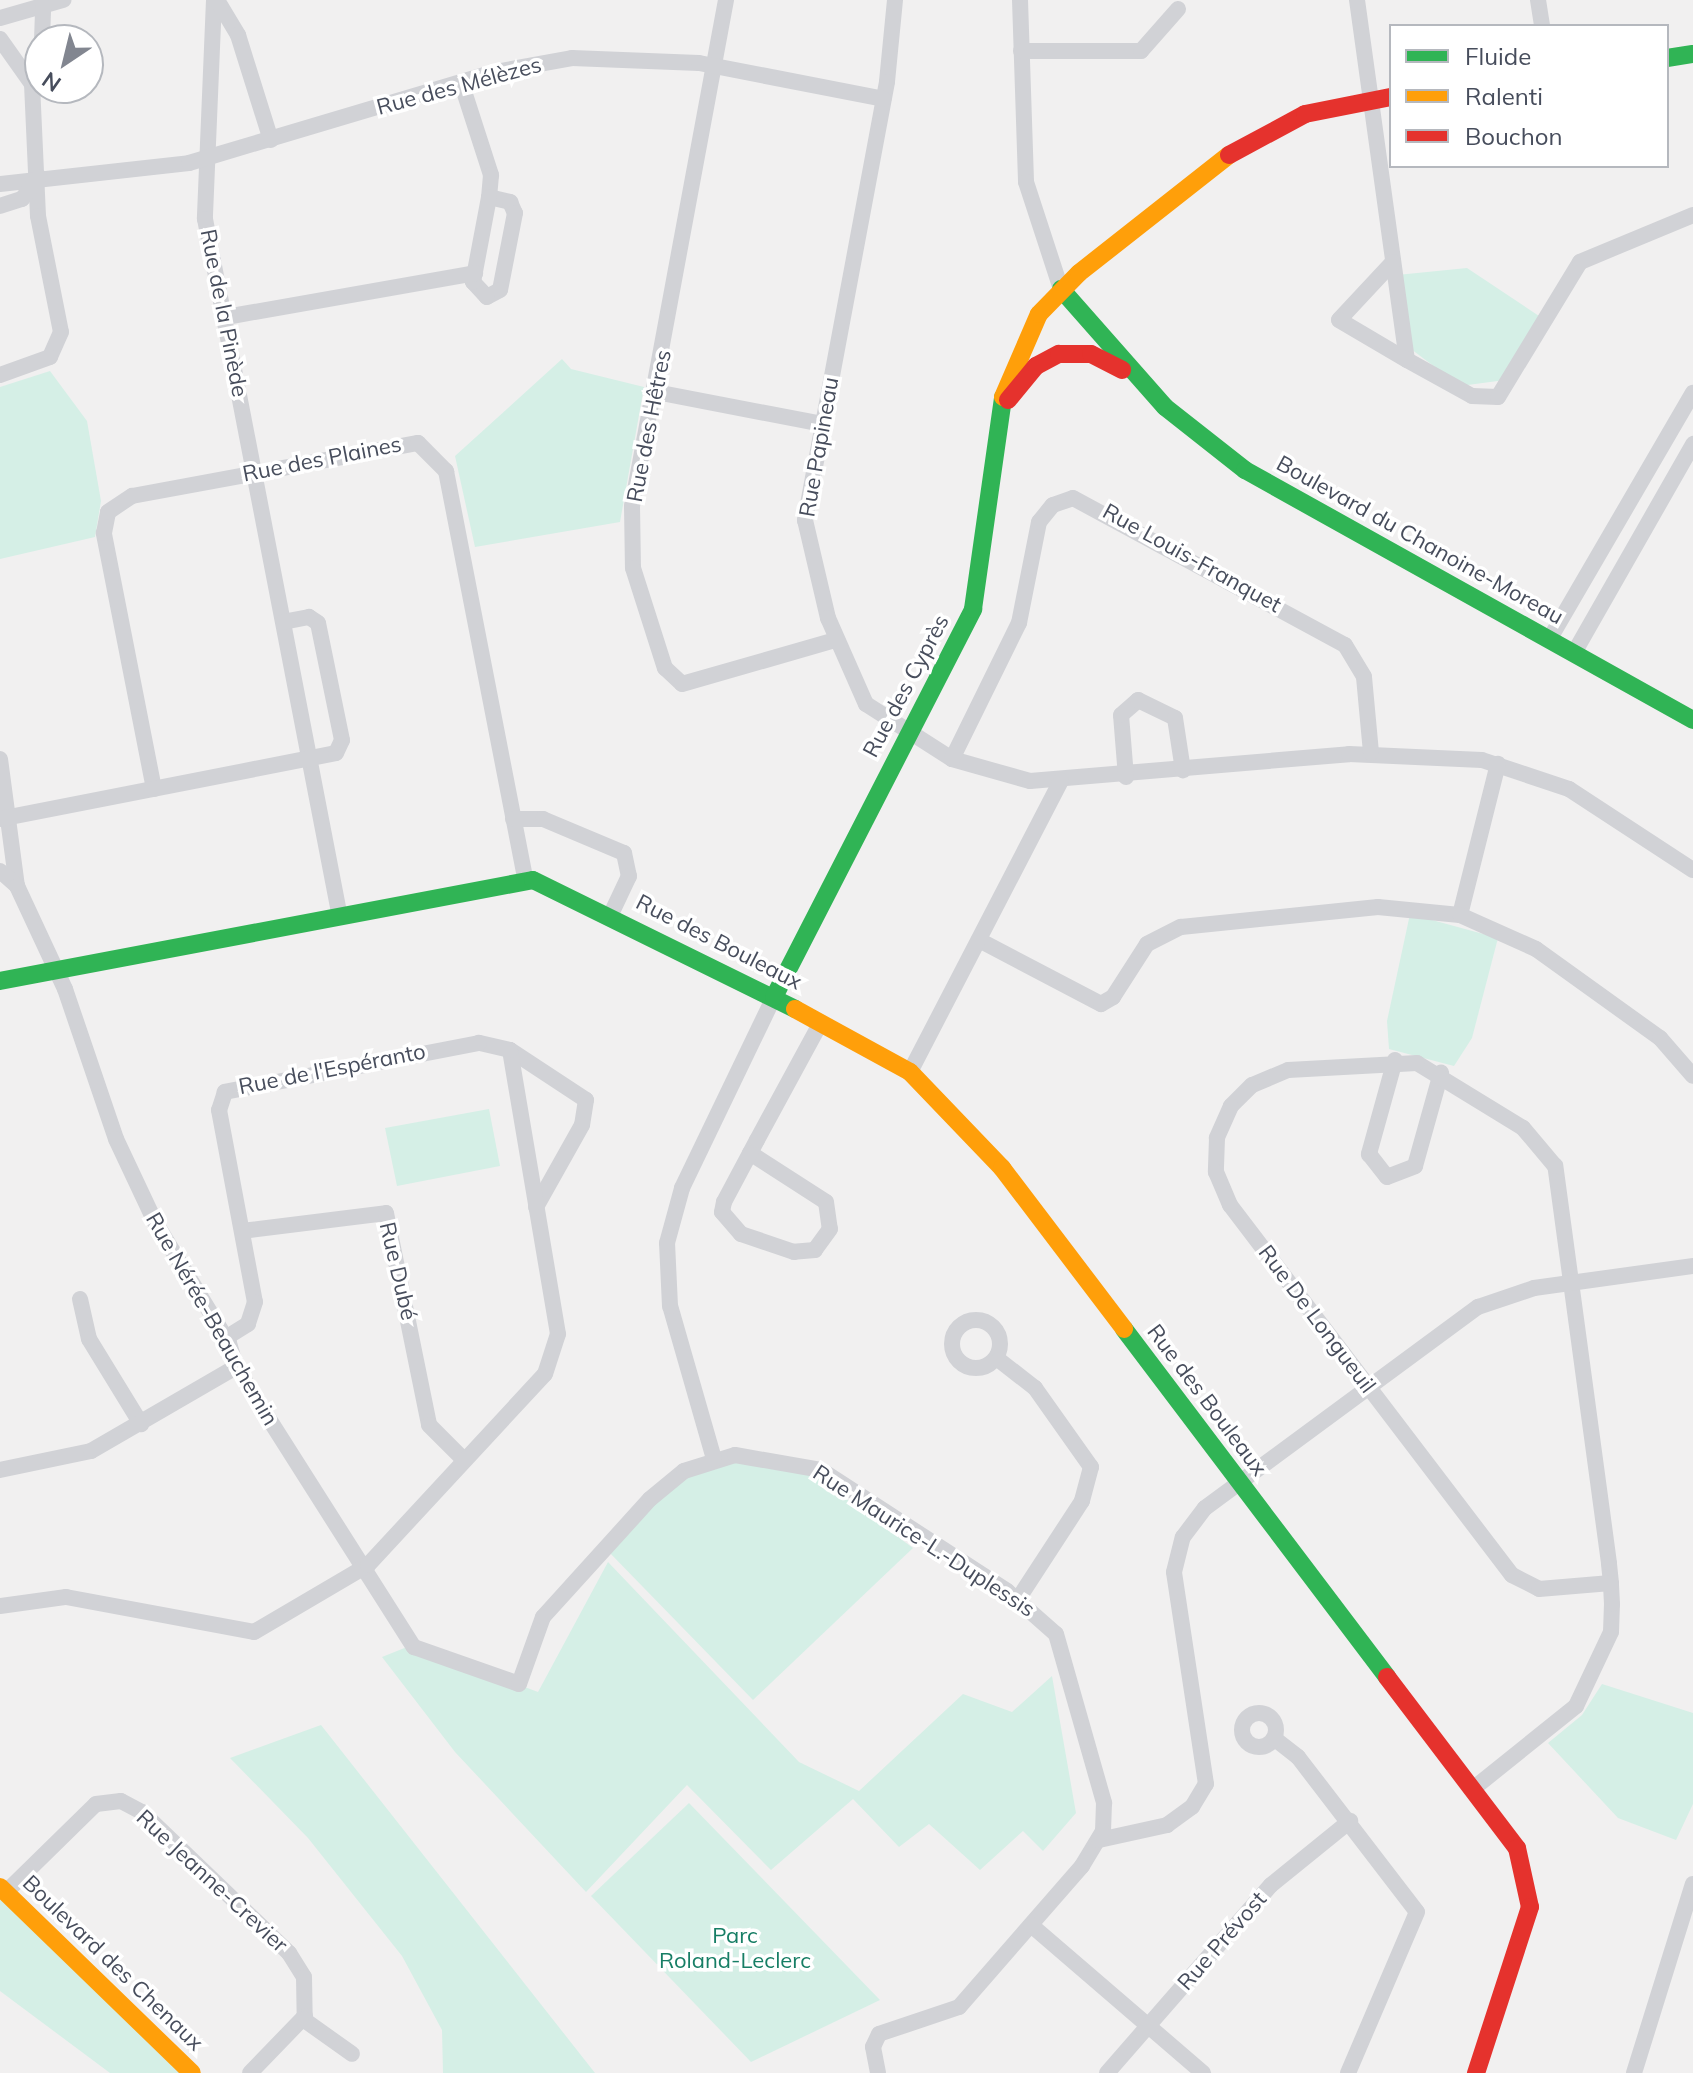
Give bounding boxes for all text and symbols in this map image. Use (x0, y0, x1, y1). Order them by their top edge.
north arrow (24, 24, 104, 104)
legend (1389, 24, 1669, 168)
text: Fluide (1465, 41, 1531, 71)
street label: Rue des Mélèzes (374, 51, 544, 121)
text: N (37, 66, 66, 98)
text: Ralenti (1465, 81, 1543, 111)
text: Bouchon (1465, 121, 1563, 151)
street label: Rue de la Pinède (195, 227, 253, 399)
street label: Rue des Hêtres (621, 348, 677, 504)
street label: Rue Papineau (794, 375, 844, 519)
street label: Rue des Plaines (240, 431, 404, 487)
street label: Boulevard du Chanoine-Moreau (1272, 450, 1568, 630)
street label: Rue Louis-Franquet (1098, 498, 1286, 618)
street label: Rue des Cyprès (857, 610, 955, 762)
street label: Rue des Bouleaux (632, 889, 806, 995)
street label: Rue de l'Espéranto (236, 1038, 428, 1100)
street label: Rue Nérée-Beauchemin (140, 1208, 284, 1430)
street label: Rue Dubé (374, 1219, 422, 1323)
street label: Rue De Longueuil (1253, 1240, 1381, 1398)
street label: Rue des Bouleaux (1142, 1319, 1272, 1481)
street label: Rue Maurice-L.-Duplessis (808, 1459, 1040, 1623)
street label: Rue Jeanne-Crevier (131, 1804, 293, 1958)
street label: Boulevard des Chenaux (17, 1870, 209, 2056)
street label: Rue Prévost (1172, 1886, 1272, 1996)
park label: Parc Roland-Leclerc (659, 1922, 811, 1974)

